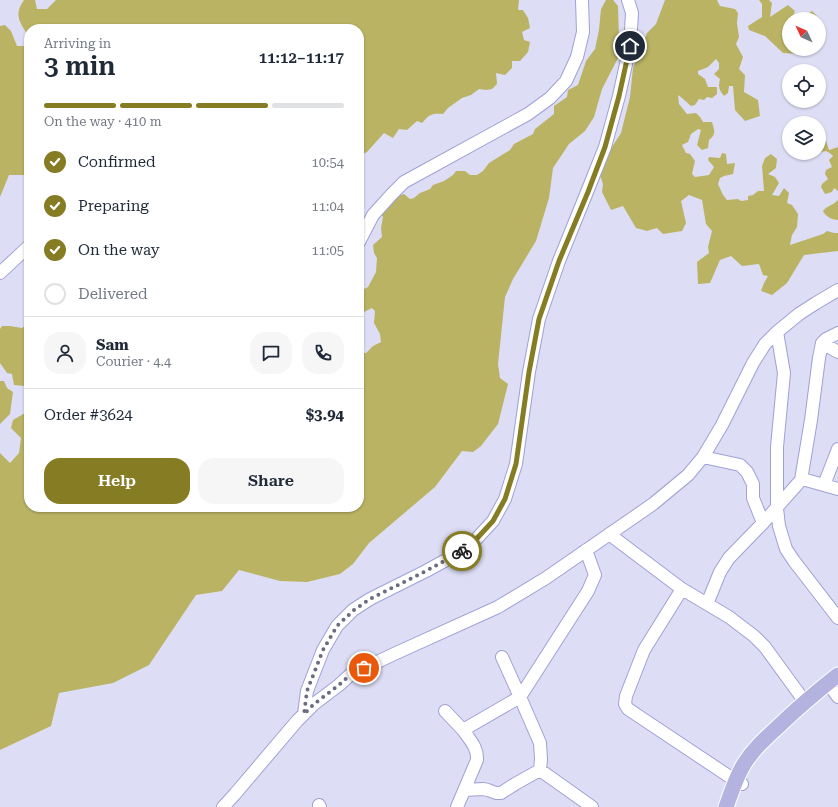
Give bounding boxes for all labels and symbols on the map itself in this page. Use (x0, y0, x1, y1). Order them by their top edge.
north arrow (782, 12, 826, 56)
pin (613, 29, 647, 63)
courier (442, 531, 482, 571)
pin (347, 651, 381, 685)

